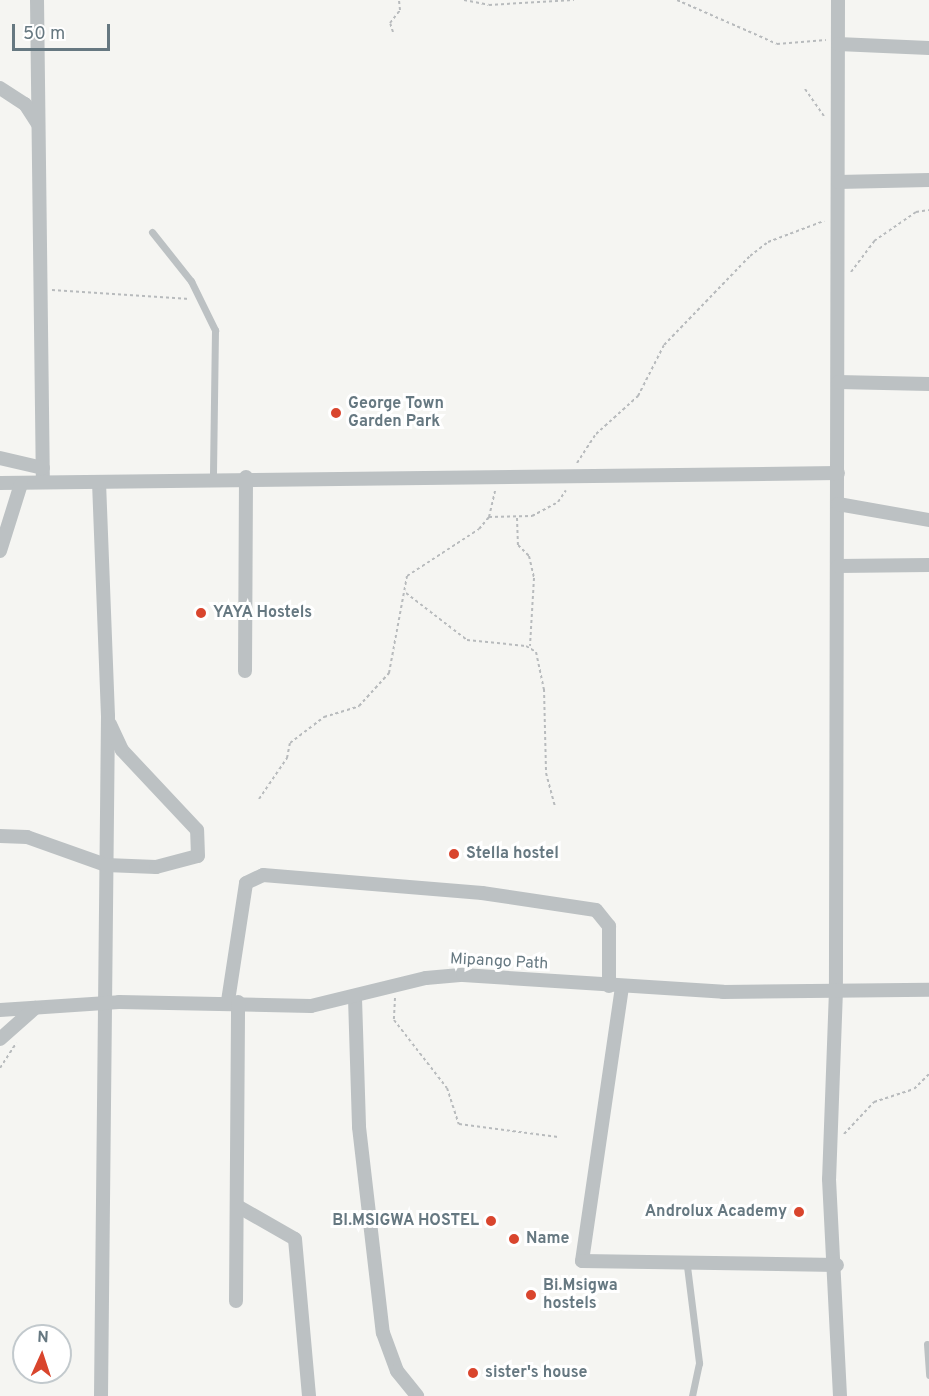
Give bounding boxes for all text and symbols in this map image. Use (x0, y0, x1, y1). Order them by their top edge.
scale bar (15, 12, 112, 50)
text: 50 m (23, 23, 65, 46)
place label: George Town Garden Park (348, 394, 444, 432)
marker: George Town Garden Park (329, 406, 343, 420)
place label: YAYA Hostels (213, 603, 313, 623)
marker: YAYA Hostels (194, 606, 208, 620)
place label: Stella hostel (466, 844, 559, 864)
marker: Stella hostel (447, 847, 461, 861)
street label: Mipango Path (449, 950, 549, 974)
place label: Androlux Academy (644, 1202, 787, 1222)
marker: Androlux Academy (792, 1205, 806, 1219)
place label: BI.MSIGWA HOSTEL (332, 1211, 479, 1231)
marker: BI.MSIGWA HOSTEL (484, 1214, 498, 1228)
place label: Name (526, 1229, 570, 1249)
marker: Name (507, 1232, 521, 1246)
place label: Bi.Msigwa hostels (543, 1276, 618, 1314)
marker: Bi.Msigwa hostels (524, 1288, 538, 1302)
north arrow (12, 1324, 72, 1384)
text: N (37, 1328, 49, 1348)
place label: sister's house (485, 1363, 587, 1383)
marker: sister's house (466, 1366, 480, 1380)

